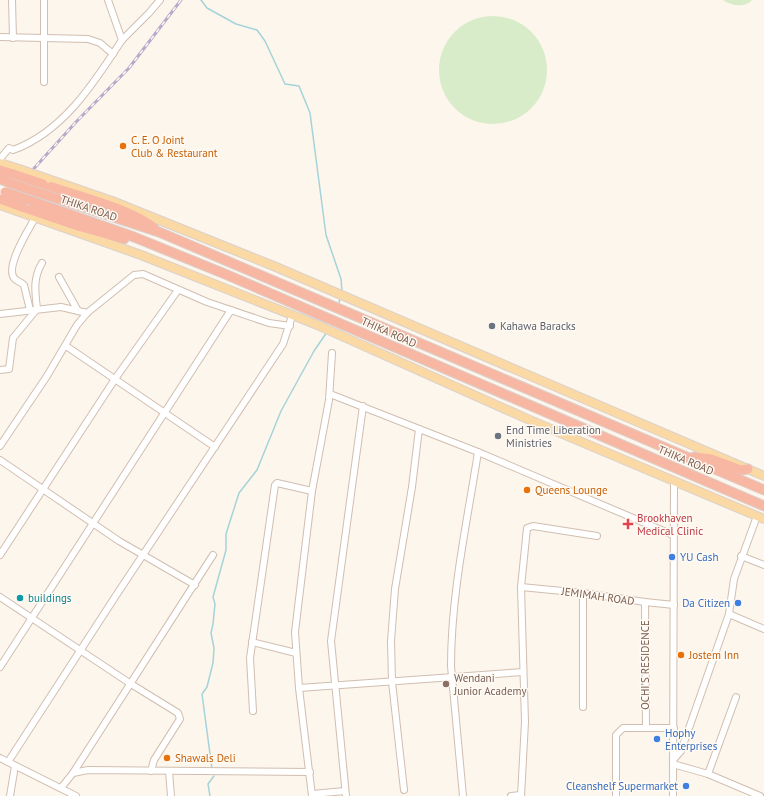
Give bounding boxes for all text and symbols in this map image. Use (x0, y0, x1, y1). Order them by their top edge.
place label: C. E. O Joint Club & Restaurant (131, 133, 218, 160)
marker: C. E. O Joint Club & Restaurant (118, 141, 128, 151)
street label: THIKA ROAD (59, 192, 119, 224)
street label: THIKA ROAD (359, 314, 419, 350)
place label: Kahawa Baracks (500, 319, 576, 333)
marker: Kahawa Baracks (487, 321, 497, 331)
place label: End Time Liberation Ministries (506, 423, 601, 450)
marker: End Time Liberation Ministries (493, 431, 503, 441)
street label: THIKA ROAD (656, 442, 716, 478)
place label: Queens Lounge (535, 483, 608, 497)
marker: Queens Lounge (522, 485, 532, 495)
place label: Brookhaven Medical Clinic (637, 511, 703, 538)
marker: Brookhaven Medical Clinic (622, 518, 634, 530)
place label: YU Cash (680, 550, 718, 564)
marker: YU Cash (667, 552, 677, 562)
street label: JEMIMAH ROAD (560, 584, 635, 608)
place label: buildings (28, 591, 72, 605)
marker: buildings (15, 593, 25, 603)
place label: Da Citizen (682, 596, 730, 610)
marker: Da Citizen (733, 598, 743, 608)
street label: OCHI'S RESIDENCE (638, 620, 652, 710)
place label: Jostem Inn (688, 648, 739, 662)
marker: Jostem Inn (676, 650, 686, 660)
place label: Wendani Junior Academy (453, 671, 527, 698)
marker: Wendani Junior Academy (441, 679, 451, 689)
place label: Hophy Enterprises (665, 726, 718, 753)
marker: Hophy Enterprises (652, 734, 662, 744)
place label: Shawals Deli (175, 751, 236, 765)
marker: Shawals Deli (162, 753, 172, 763)
place label: Cleanshelf Supermarket (566, 779, 678, 793)
marker: Cleanshelf Supermarket (681, 781, 691, 791)

